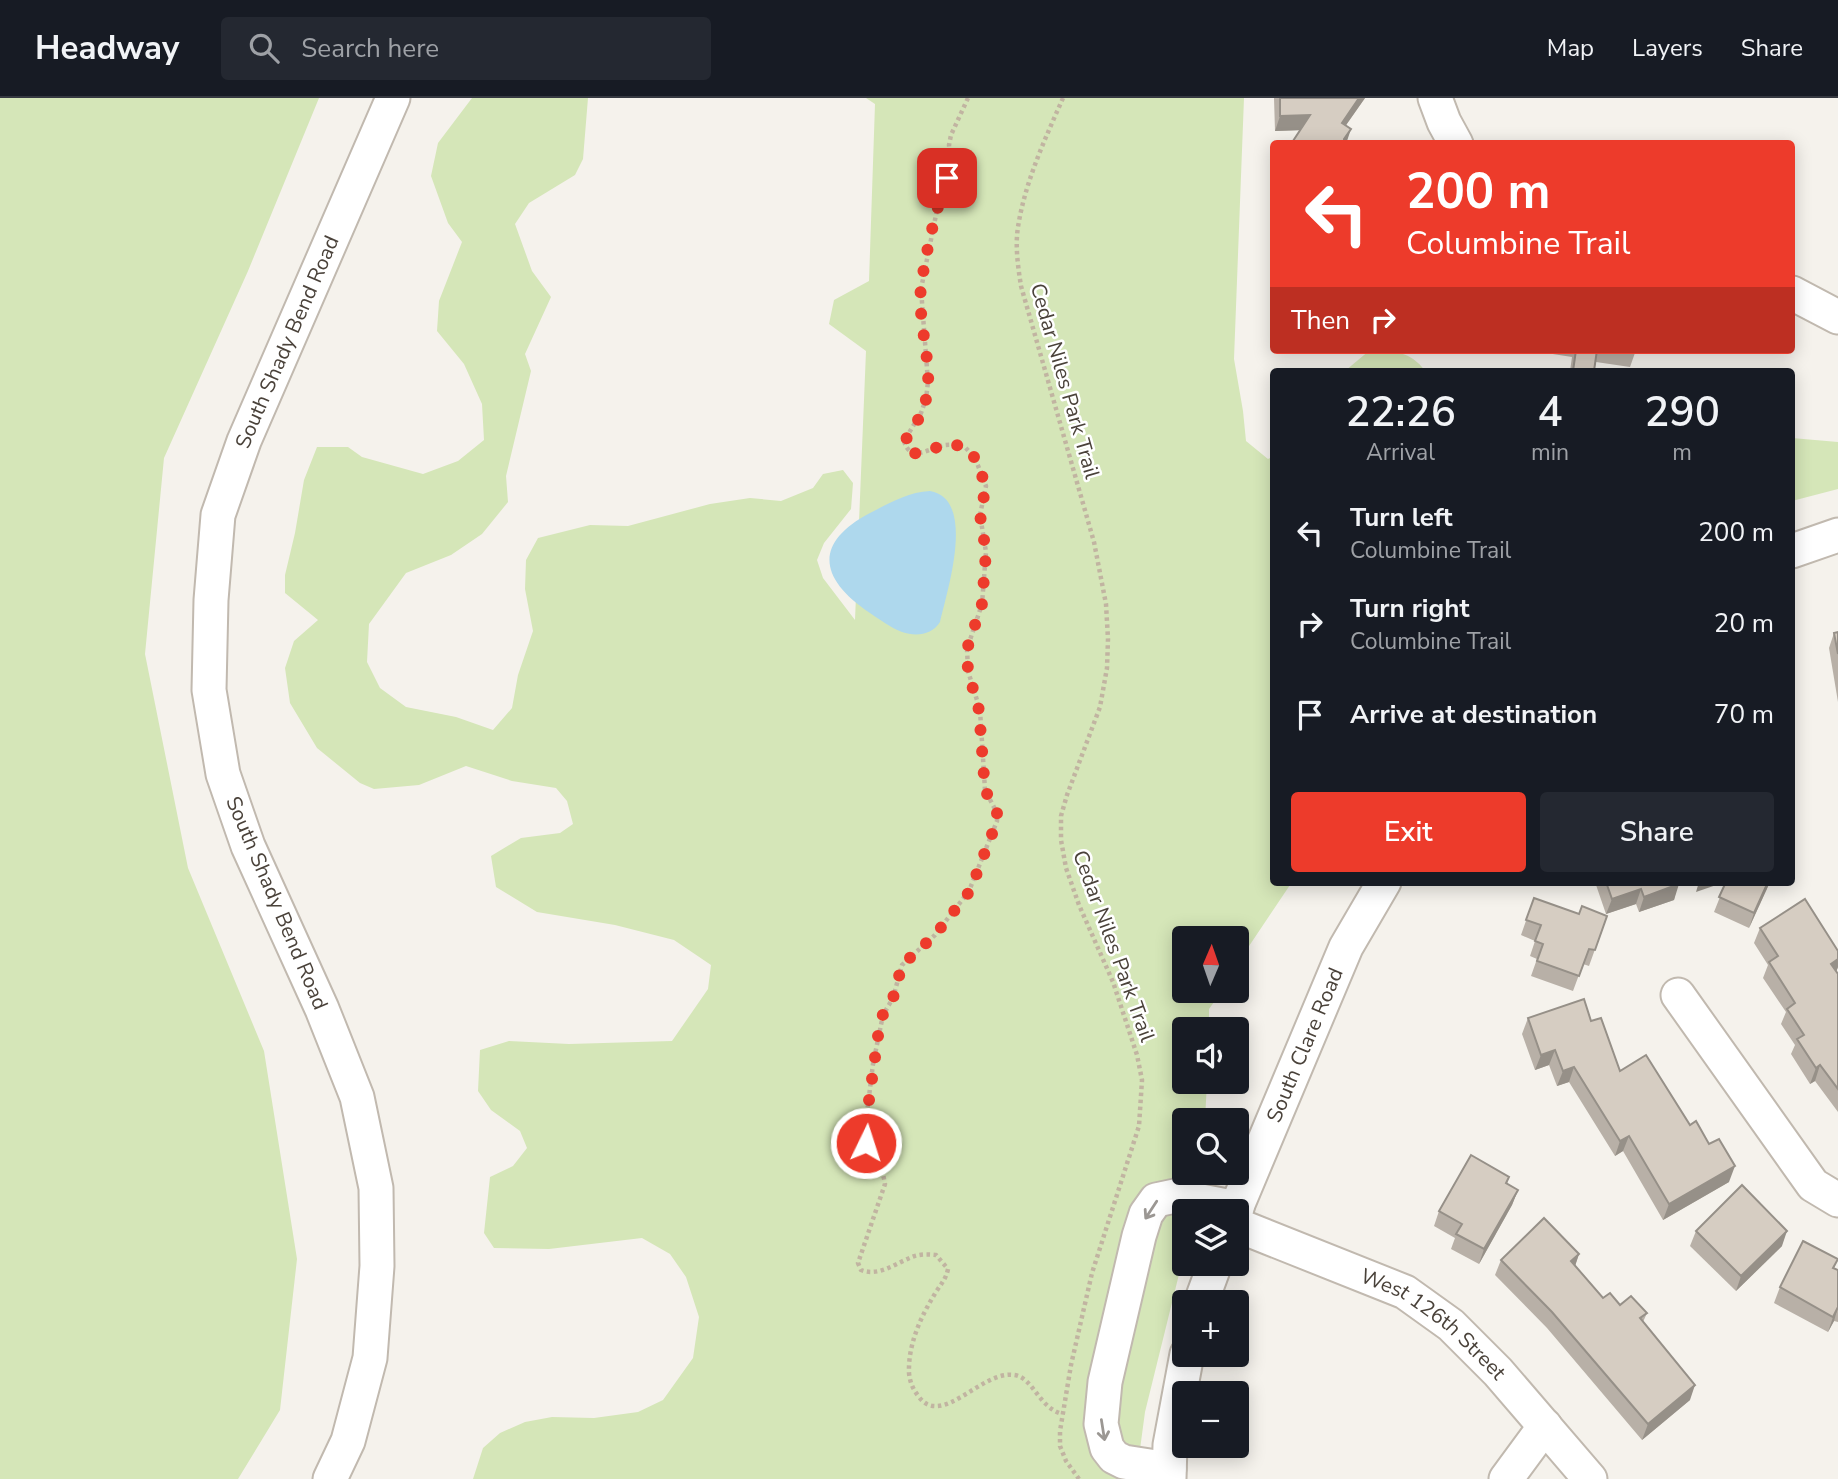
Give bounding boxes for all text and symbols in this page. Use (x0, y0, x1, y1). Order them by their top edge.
search box (221, 17, 711, 80)
text: Headway (35, 26, 179, 71)
icon: search (245, 29, 283, 67)
text: Search here (301, 31, 439, 66)
text: Map (1547, 32, 1594, 64)
text: Layers (1632, 32, 1703, 64)
text: Share (1741, 32, 1803, 64)
pin (917, 148, 977, 208)
text: 200 m (1406, 158, 1550, 225)
icon: arrive (928, 159, 966, 197)
icon: left (1291, 168, 1382, 259)
text: Columbine Trail (1406, 222, 1631, 265)
street label: South Shady Bend Road (229, 231, 346, 452)
street label: Cedar Niles Park Trail (1024, 280, 1107, 483)
icon: right (1364, 301, 1402, 339)
text: Then (1291, 303, 1350, 338)
text: 22:26 (1345, 384, 1456, 441)
text: 4 (1537, 384, 1563, 441)
text: 290 (1644, 384, 1720, 441)
text: Arrival (1366, 437, 1435, 468)
text: min (1531, 437, 1569, 468)
text: m (1672, 437, 1692, 468)
text: Turn left (1350, 500, 1453, 535)
icon: left (1291, 514, 1329, 552)
text: 200 m (1698, 515, 1774, 550)
text: Columbine Trail (1350, 535, 1511, 566)
text: Turn right (1350, 591, 1469, 626)
icon: right (1291, 605, 1329, 643)
text: 20 m (1714, 606, 1774, 641)
text: Columbine Trail (1350, 626, 1511, 657)
icon: arrive (1291, 696, 1329, 734)
text: Arrive at destination (1350, 697, 1597, 732)
text: 70 m (1714, 697, 1774, 732)
street label: South Shady Bend Road (219, 792, 335, 1014)
button: Exit (1291, 792, 1526, 872)
button: Share (1540, 792, 1774, 872)
street label: Cedar Niles Park Trail (1066, 846, 1162, 1046)
north arrow (1172, 926, 1250, 1003)
map controls (1172, 926, 1249, 1458)
street label: South Clare Road (1260, 963, 1350, 1127)
button: sound (1172, 1017, 1249, 1094)
position arrow (829, 1106, 903, 1180)
button: search (1172, 1108, 1249, 1185)
button: layers (1172, 1199, 1249, 1276)
one-way arrow (1144, 1200, 1159, 1219)
street label: West 126th Street (1356, 1262, 1513, 1386)
button: + (1172, 1290, 1249, 1367)
button: − (1172, 1381, 1249, 1458)
one-way arrow (1097, 1418, 1110, 1441)

